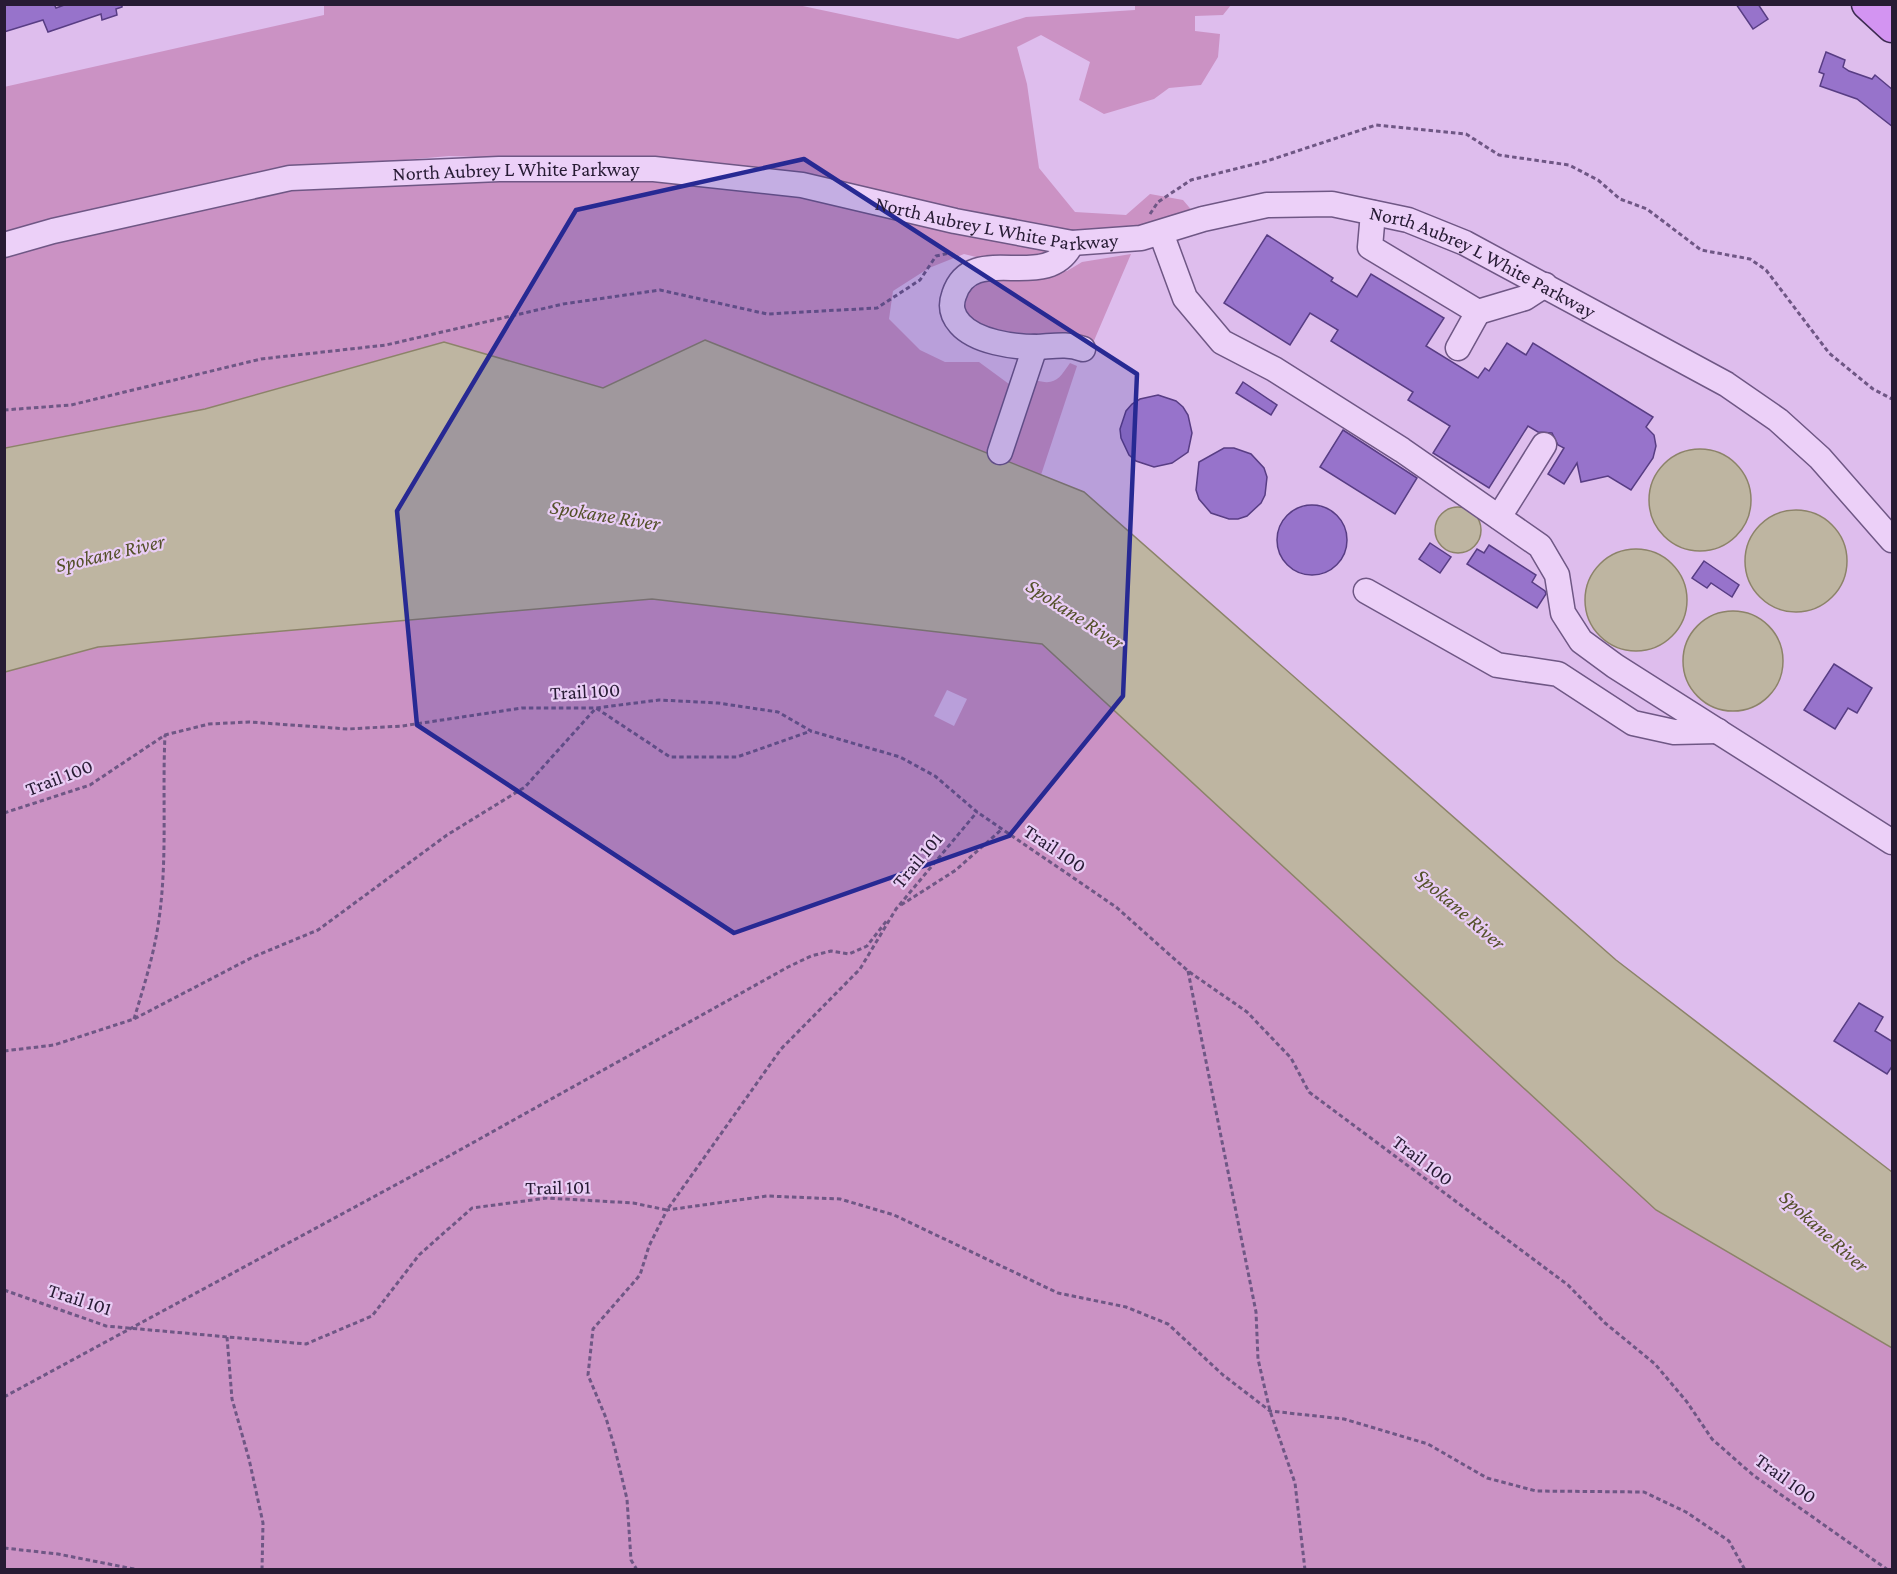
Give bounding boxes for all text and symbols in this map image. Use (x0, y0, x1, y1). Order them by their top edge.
street label: North Aubrey L White Parkway (392, 158, 640, 185)
street label: North Aubrey L White Parkway (873, 192, 1120, 254)
street label: North Aubrey L White Parkway (1368, 201, 1600, 324)
water label: Spokane River (548, 494, 663, 536)
water label: Spokane River (53, 529, 168, 577)
water label: Spokane River (1022, 574, 1129, 655)
street label: Trail 100 (549, 678, 621, 704)
street label: Trail 100 (22, 754, 96, 800)
street label: Trail 100 (1020, 819, 1090, 877)
street label: Trail 101 (887, 828, 947, 892)
water label: Spokane River (1410, 863, 1510, 955)
street label: Trail 100 (1388, 1130, 1458, 1190)
street label: Trail 101 (525, 1175, 591, 1199)
water label: Spokane River (1775, 1185, 1874, 1278)
street label: Trail 101 (45, 1278, 115, 1320)
street label: Trail 100 (1751, 1448, 1821, 1508)

